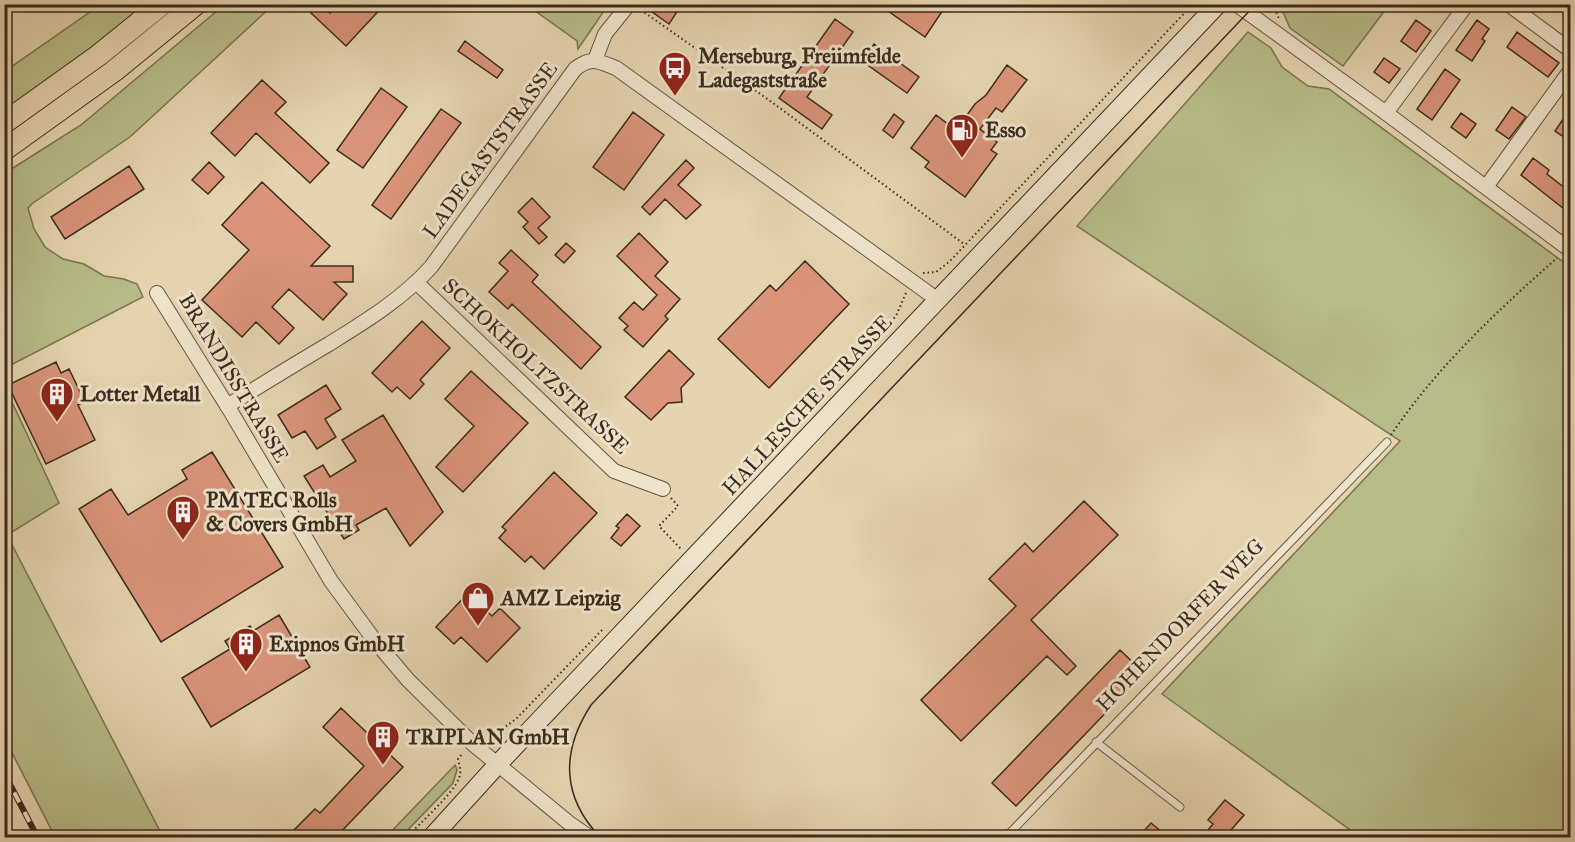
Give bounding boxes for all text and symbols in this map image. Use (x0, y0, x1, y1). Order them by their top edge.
place label: Merseburg, Freiimfelde Ladegaststraße (698, 43, 901, 93)
bus stop icon: Merseburg, Freiimfelde Ladegaststraße (657, 50, 693, 97)
street label: LADEGASTSTRASSE (417, 57, 563, 243)
fuel station icon: Esso (944, 112, 980, 159)
place label: Esso (985, 117, 1026, 143)
street label: SCHOKHOLTZSTRASSE (437, 273, 635, 459)
street label: BRANDISSTRASSE (173, 289, 295, 467)
street label: HALLESCHE STRASSE (717, 309, 897, 501)
building icon: Lotter Metall (39, 376, 75, 423)
place label: Lotter Metall (80, 381, 201, 407)
place label: PM TEC Rolls & Covers GmbH (206, 487, 353, 537)
building icon: PM TEC Rolls & Covers GmbH (165, 494, 201, 541)
street label: HOHENDORFER WEG (1091, 533, 1269, 717)
shop icon: AMZ Leipzig (460, 580, 496, 627)
place label: AMZ Leipzig (499, 585, 621, 611)
building icon: Exipnos GmbH (228, 626, 264, 673)
place label: Exipnos GmbH (269, 631, 405, 657)
building icon: TRIPLAN GmbH (365, 719, 401, 766)
place label: TRIPLAN GmbH (405, 724, 570, 750)

